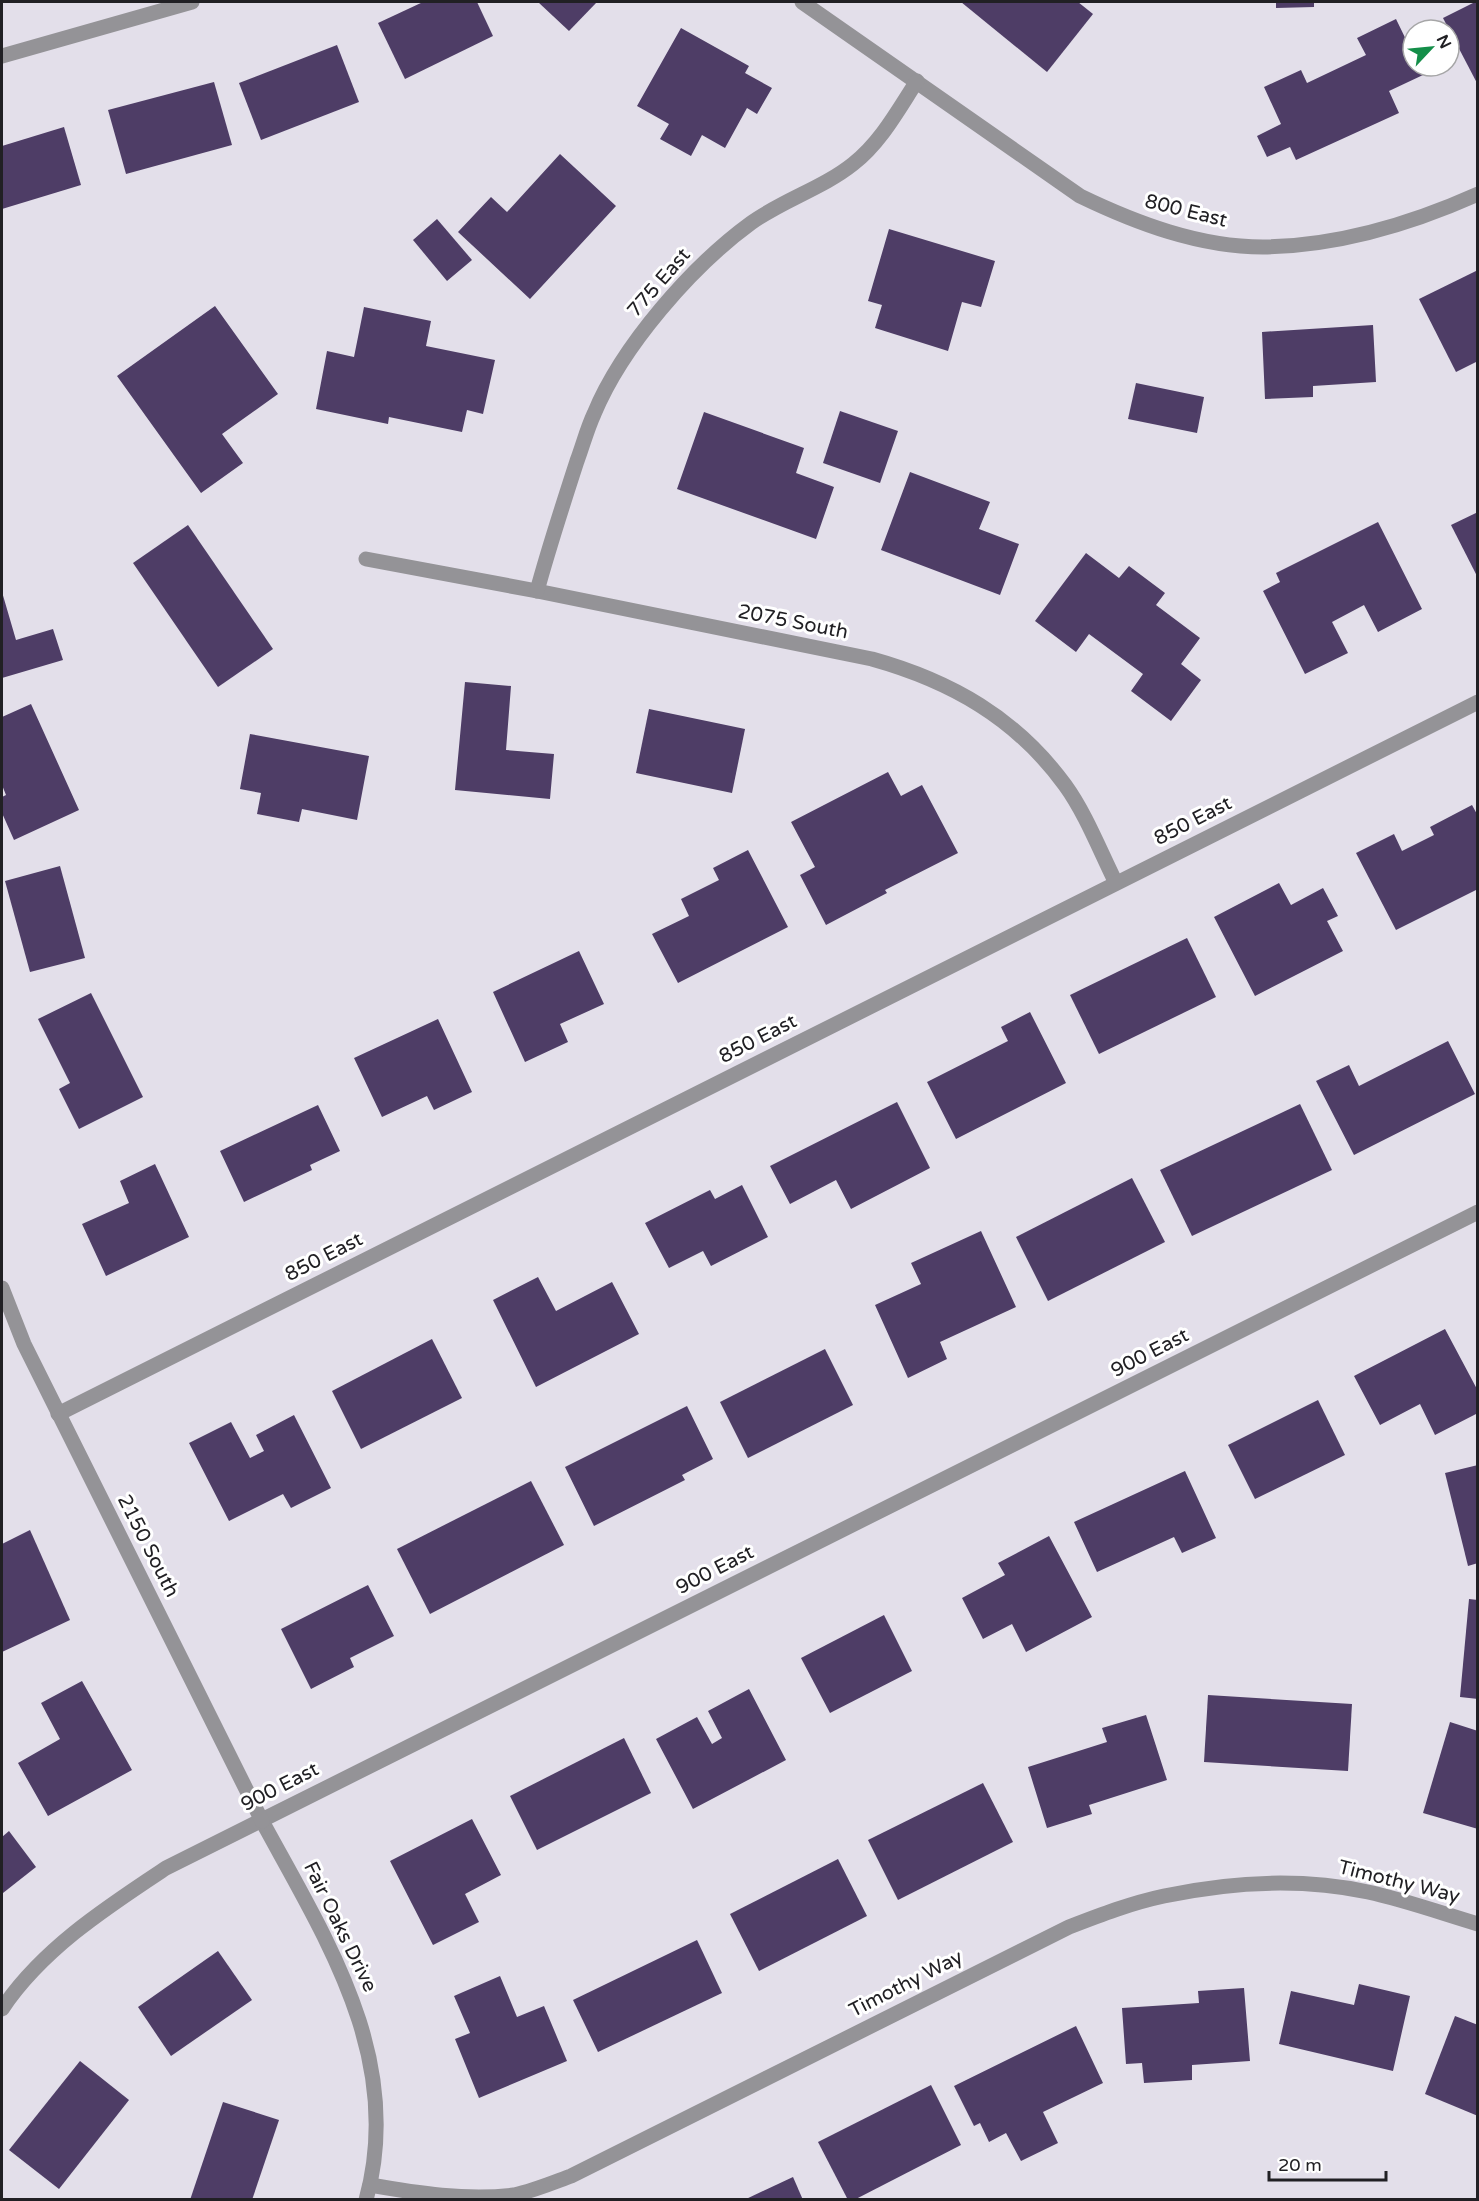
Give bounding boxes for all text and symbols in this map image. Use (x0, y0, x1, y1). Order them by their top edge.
north arrow (1401, 18, 1461, 78)
text: N (1432, 32, 1455, 52)
street label: 800 East (1142, 189, 1230, 233)
street label: 775 East (622, 243, 696, 323)
street label: 2075 South (736, 600, 850, 644)
street label: 850 East (1150, 791, 1236, 851)
street label: 850 East (715, 1009, 801, 1069)
street label: 850 East (281, 1227, 367, 1287)
street label: 900 East (1107, 1323, 1193, 1383)
street label: 2150 South (112, 1491, 184, 1601)
street label: 900 East (672, 1540, 758, 1600)
street label: 900 East (237, 1757, 323, 1817)
street label: Timothy Way (1336, 1855, 1462, 1909)
street label: Fair Oaks Drive (298, 1858, 382, 1996)
street label: Timothy Way (845, 1945, 967, 2023)
scale bar (1269, 2144, 1386, 2182)
text: 20 m (1278, 2154, 1322, 2176)

